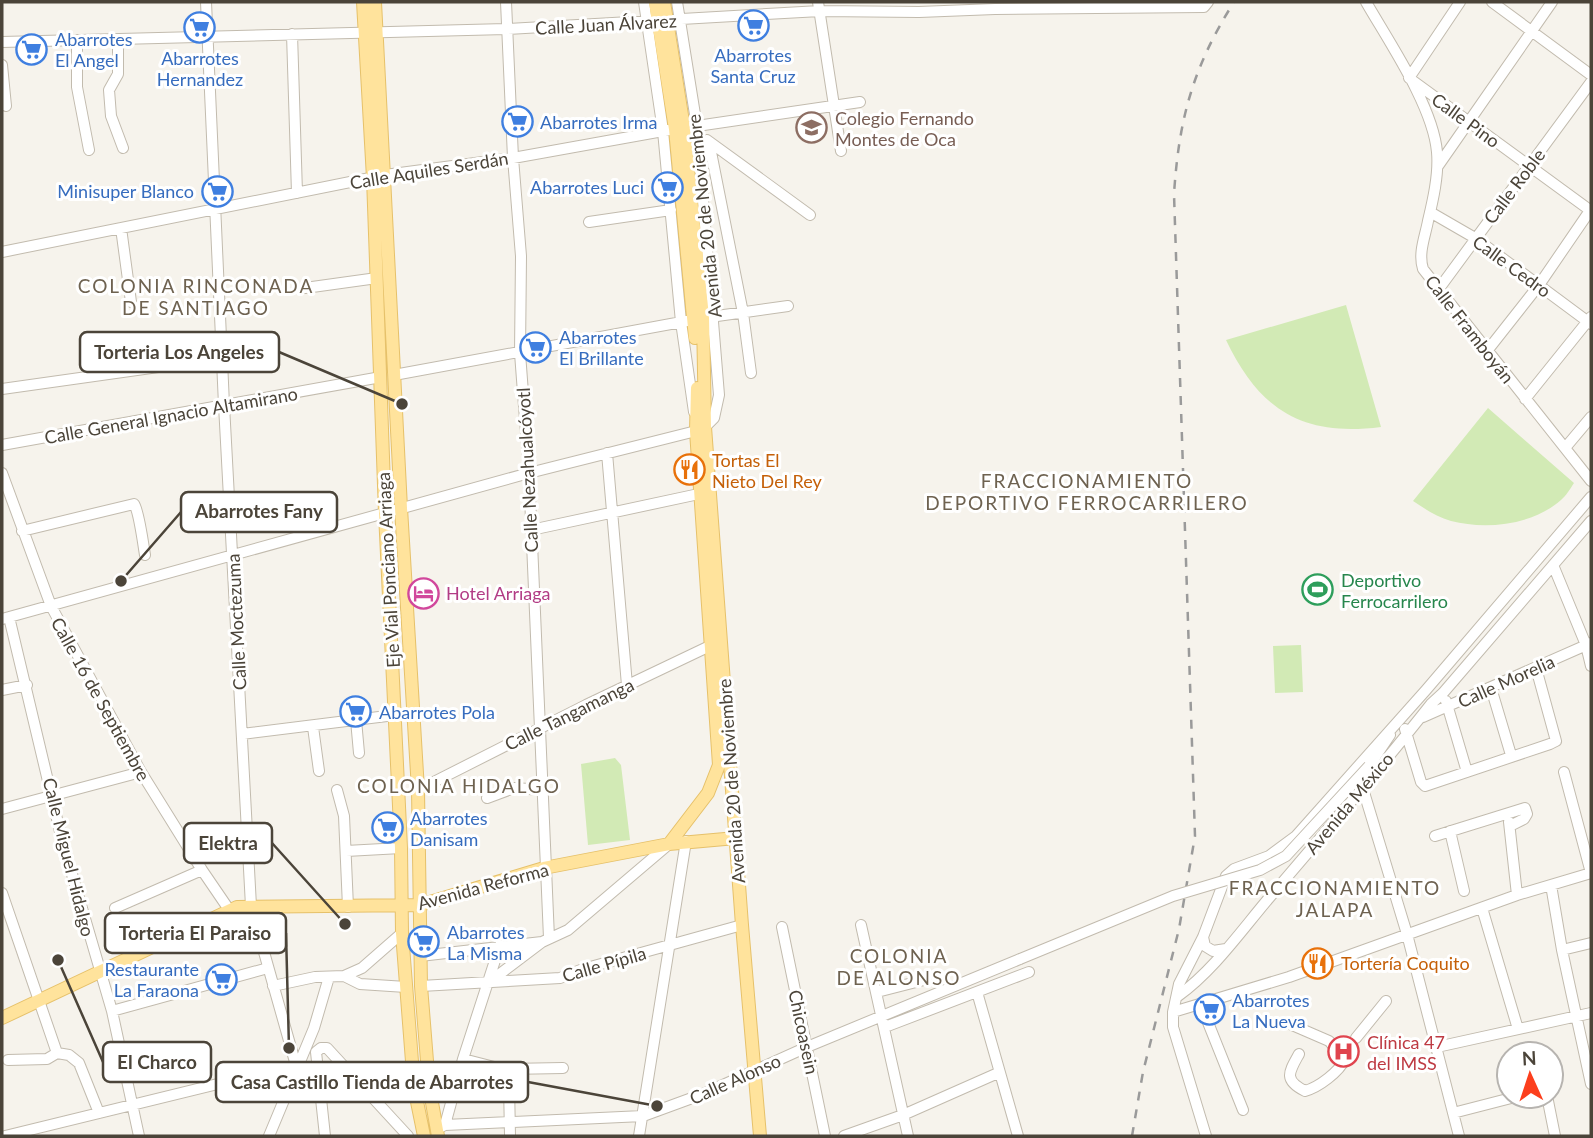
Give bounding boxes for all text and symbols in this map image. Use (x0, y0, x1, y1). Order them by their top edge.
supermarket icon: Abarrotes Santa Cruz (736, 8, 770, 42)
street label: Calle Juan Álvarez (535, 9, 677, 39)
supermarket icon: Abarrotes Hernandez (183, 10, 217, 44)
place label: Abarrotes El Angel (55, 28, 133, 71)
supermarket icon: Abarrotes El Angel (15, 32, 49, 66)
place label: Abarrotes Santa Cruz (710, 44, 796, 87)
place label: Abarrotes Hernandez (157, 47, 243, 90)
street label: Calle Pino (1428, 88, 1504, 152)
supermarket icon: Abarrotes Irma (500, 105, 534, 139)
place label: Colegio Fernando Montes de Oca (835, 107, 974, 150)
place label: Abarrotes Irma (540, 111, 657, 133)
school or university icon: Colegio Fernando Montes de Oca (795, 111, 829, 145)
street label: Avenida 20 de Noviembre (682, 113, 726, 319)
street label: Calle Roble (1479, 144, 1549, 228)
street label: Calle Aquiles Serdán (348, 147, 510, 193)
supermarket icon: Abarrotes Luci (650, 170, 684, 204)
supermarket icon: Minisuper Blanco (200, 174, 234, 208)
place label: Abarrotes Luci (530, 176, 644, 198)
place label: Minisuper Blanco (57, 180, 194, 202)
street label: Calle Cedro (1469, 230, 1555, 302)
street label: Calle Framboyán (1421, 271, 1519, 387)
district label: COLONIA RINCONADA DE SANTIAGO (78, 274, 314, 319)
place label: Abarrotes El Brillante (559, 326, 644, 369)
supermarket icon: Abarrotes El Brillante (519, 330, 553, 364)
callout: Torteria Los Angeles (80, 332, 279, 372)
text: Torteria Los Angeles (94, 340, 264, 363)
street label: Calle General Ignacio Altamirano (43, 382, 299, 448)
street label: Calle Nezahualcóyotl (512, 387, 542, 553)
place label: Tortas El Nieto Del Rey (712, 449, 822, 492)
restaurant icon: Tortas El Nieto Del Rey (672, 453, 706, 487)
district label: FRACCIONAMIENTO DEPORTIVO FERROCARRILERO (925, 469, 1249, 514)
street label: Eje Vial Ponciano Arriaga (372, 472, 404, 668)
callout: Abarrotes Fany (181, 492, 337, 532)
text: Abarrotes Fany (194, 499, 324, 522)
street label: Calle Moctezuma (221, 553, 251, 691)
place label: Deportivo Ferrocarrilero (1341, 569, 1448, 612)
sports icon: Deportivo Ferrocarrilero (1301, 573, 1335, 607)
hotel icon: Hotel Arriaga (406, 576, 440, 610)
place label: Hotel Arriaga (446, 582, 551, 604)
street label: Calle 16 de Septiembre (47, 613, 155, 785)
street label: Calle Morelia (1454, 650, 1558, 712)
street label: Calle Tangamanga (501, 673, 637, 755)
street label: Avenida 20 de Noviembre (713, 678, 749, 884)
supermarket icon: Abarrotes Pola (339, 695, 373, 729)
place label: Abarrotes Pola (379, 701, 495, 723)
street label: Avenida México (1300, 748, 1398, 858)
district label: COLONIA HIDALGO (357, 774, 561, 797)
street label: Calle Miguel Hidalgo (39, 775, 99, 939)
place label: Abarrotes Danisam (410, 807, 488, 850)
supermarket icon: Abarrotes Danisam (370, 811, 404, 845)
callout: Elektra (184, 823, 272, 863)
text: Elektra (198, 831, 258, 854)
street label: Avenida Reforma (415, 858, 551, 914)
district label: FRACCIONAMIENTO JALAPA (1229, 876, 1441, 921)
callout: Torteria El Paraiso (105, 913, 286, 953)
text: Torteria El Paraiso (119, 921, 271, 944)
place label: Abarrotes La Misma (447, 921, 525, 964)
supermarket icon: Abarrotes La Misma (407, 925, 441, 959)
street label: Calle Pípila (560, 942, 648, 986)
district label: COLONIA DE ALONSO (837, 944, 961, 989)
restaurant icon: Tortería Coquito (1301, 946, 1335, 980)
place label: Tortería Coquito (1341, 952, 1470, 974)
place label: Restaurante La Faraona (104, 958, 199, 1001)
supermarket icon: Restaurante La Faraona (205, 962, 239, 996)
street label: Chicoasein (784, 988, 824, 1076)
place label: Abarrotes La Nueva (1232, 989, 1310, 1032)
supermarket icon: Abarrotes La Nueva (1192, 993, 1226, 1027)
place label: Clínica 47 del IMSS (1367, 1031, 1445, 1074)
hospital icon: Clínica 47 del IMSS (1327, 1035, 1361, 1069)
north arrow (1495, 1040, 1565, 1110)
callout: El Charco (103, 1042, 211, 1082)
text: N (1521, 1046, 1537, 1069)
street label: Calle Alonso (686, 1049, 784, 1109)
text: El Charco (117, 1050, 197, 1073)
callout: Casa Castillo Tienda de Abarrotes (216, 1062, 528, 1102)
text: Casa Castillo Tienda de Abarrotes (231, 1070, 513, 1093)

